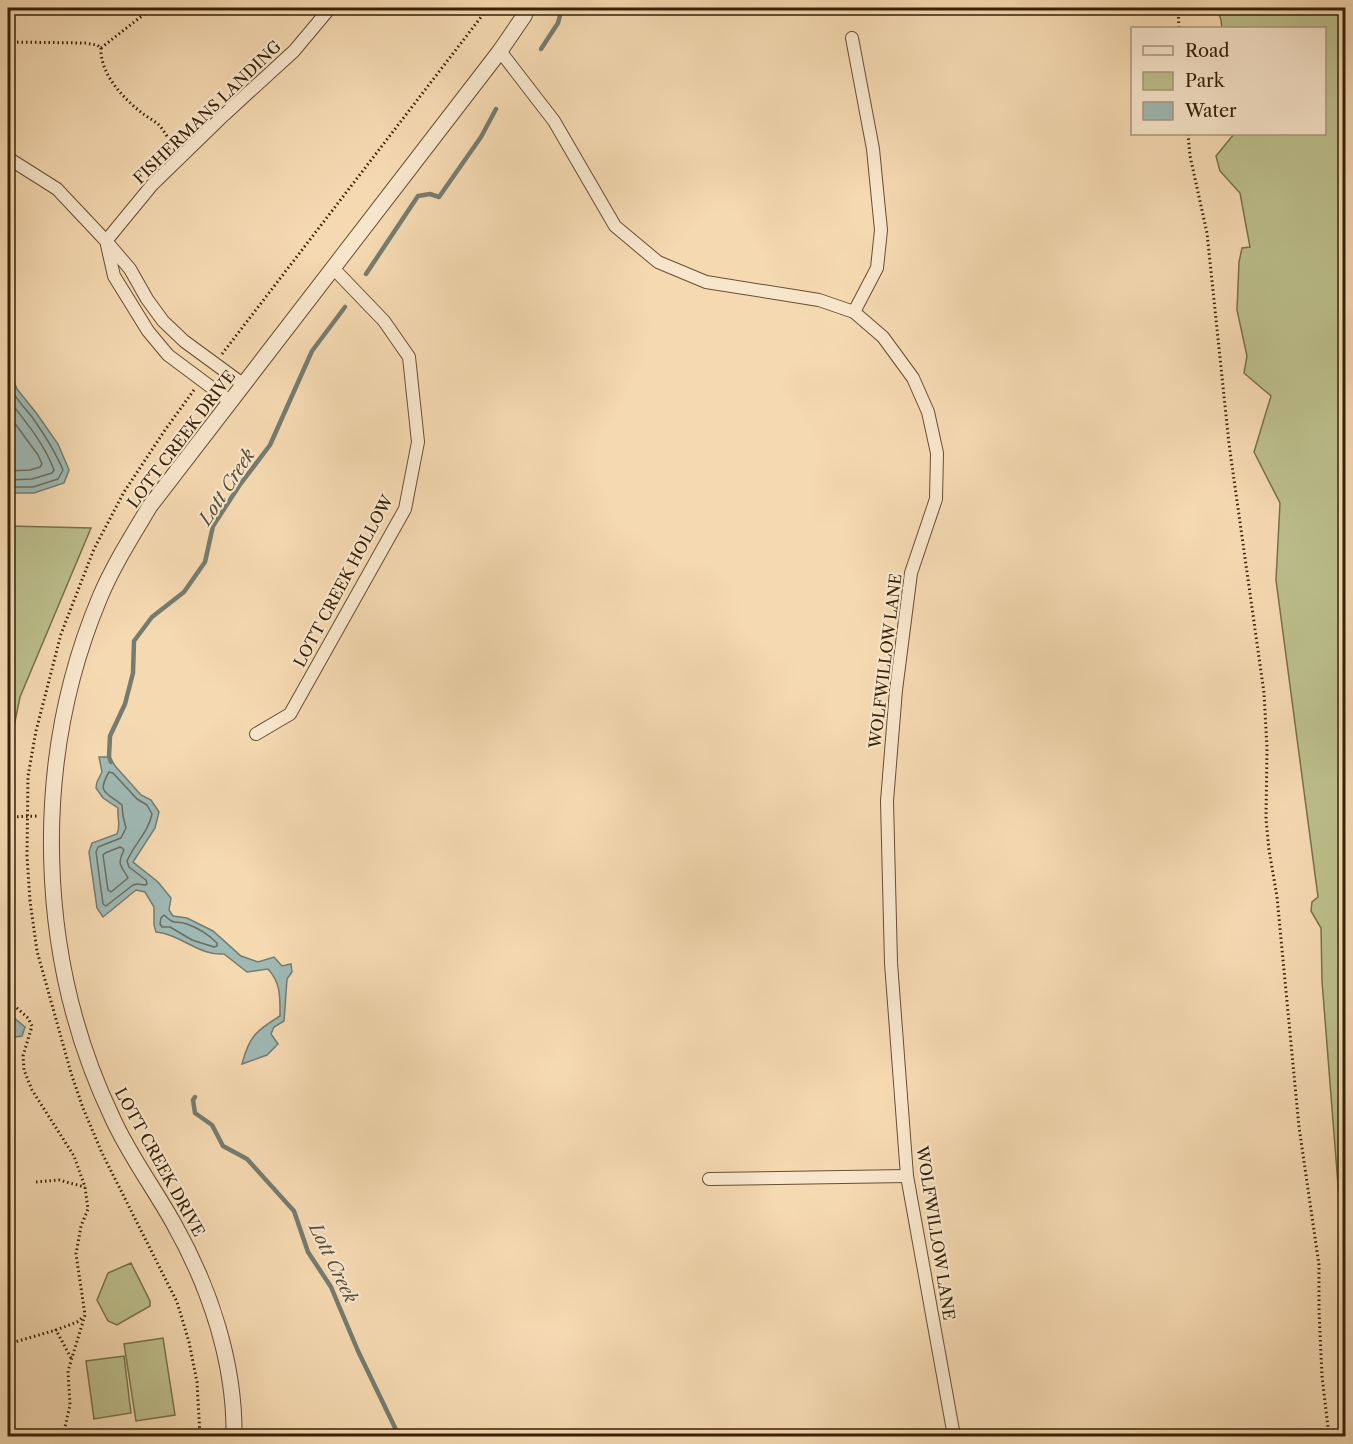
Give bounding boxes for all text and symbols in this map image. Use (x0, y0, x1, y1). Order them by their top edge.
legend (1131, 27, 1326, 135)
street label: FISHERMANS LANDING (129, 36, 285, 188)
text: Road (1185, 40, 1230, 62)
text: Park (1185, 70, 1226, 92)
text: Water (1184, 100, 1237, 122)
street label: LOTT CREEK DRIVE (123, 366, 239, 512)
water label: Lott Creek (193, 444, 260, 531)
street label: LOTT CREEK HOLLOW (289, 491, 397, 670)
street label: WOLFWILLOW LANE (864, 572, 906, 751)
street label: LOTT CREEK DRIVE (111, 1084, 209, 1240)
street label: WOLFWILLOW LANE (912, 1144, 960, 1321)
water label: Lott Creek (303, 1218, 362, 1307)

